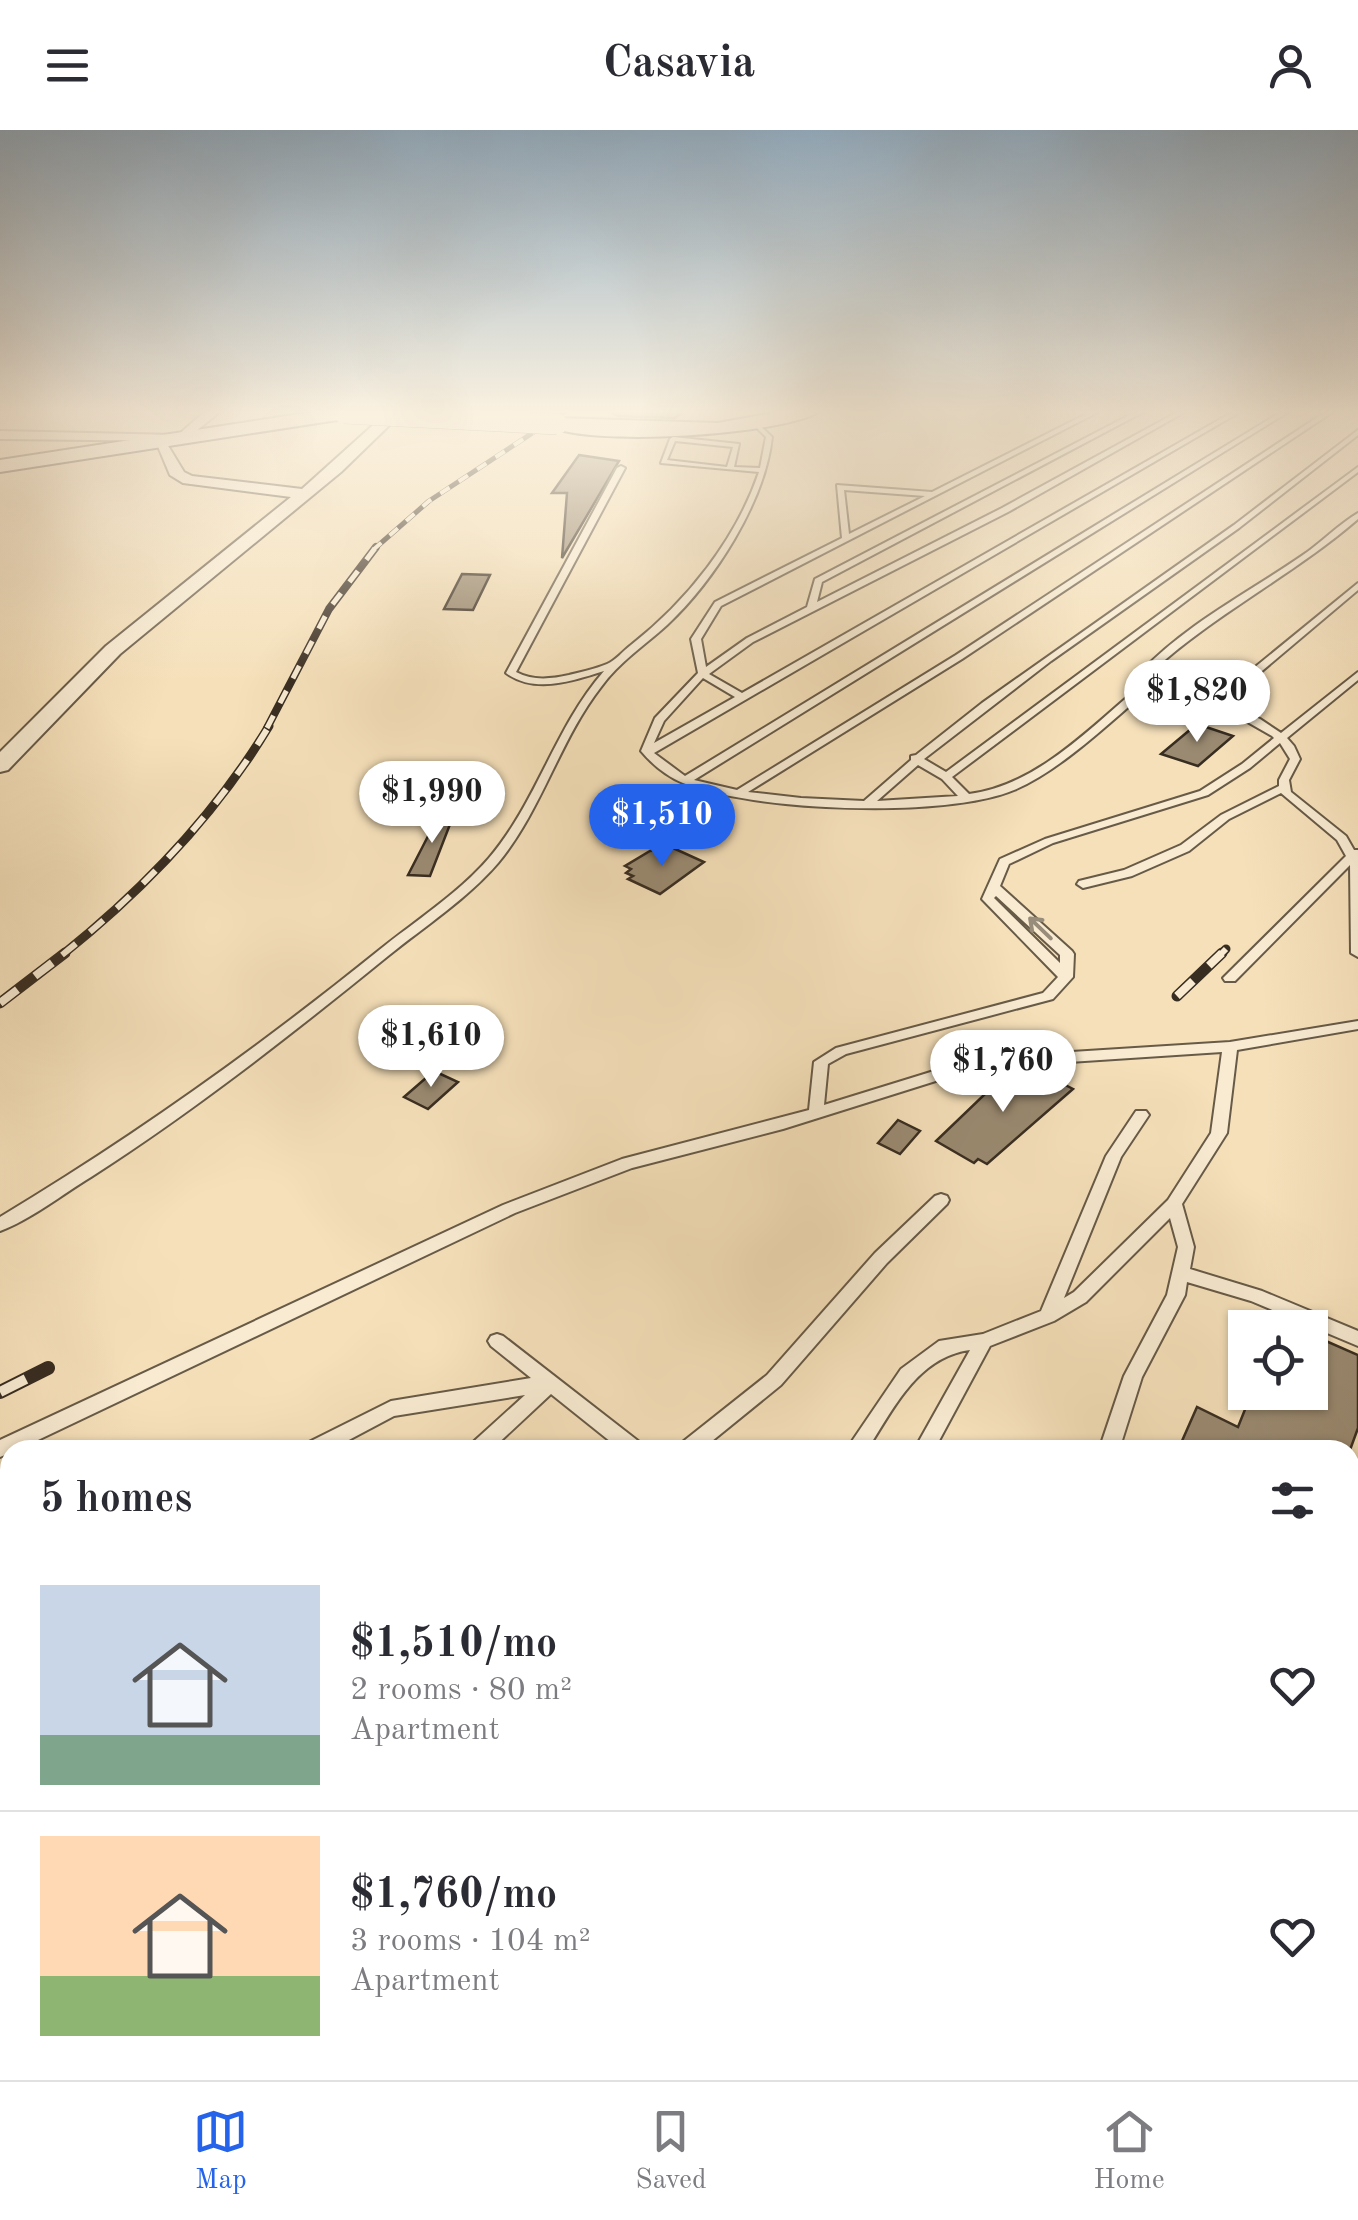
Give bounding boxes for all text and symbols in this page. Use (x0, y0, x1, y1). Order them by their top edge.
icon: menu (40, 38, 95, 93)
icon: person (1263, 38, 1318, 93)
text: Casavia (603, 42, 755, 87)
pin: $1,820 (1116, 660, 1278, 745)
text: $1,820 (1146, 676, 1248, 708)
pin: $1,990 (351, 761, 513, 846)
text: $1,990 (381, 777, 483, 809)
pin: $1,510 (581, 784, 743, 869)
text: $1,510 (611, 800, 713, 832)
one-way arrow (1028, 916, 1053, 940)
pin: $1,610 (350, 1005, 512, 1090)
text: $1,610 (380, 1021, 482, 1053)
pin: $1,760 (922, 1030, 1084, 1115)
text: $1,760 (952, 1046, 1054, 1078)
map controls (1228, 1310, 1328, 1410)
button: locate (1228, 1310, 1328, 1410)
icon: filters (1265, 1473, 1320, 1528)
text: 5 homes (40, 1479, 192, 1521)
text: $1,510/mo (350, 1624, 557, 1666)
icon: home (120, 1625, 240, 1745)
icon: heart (1265, 1658, 1320, 1713)
text: 2 rooms · 80 m² (350, 1675, 572, 1707)
text: Apartment (350, 1715, 500, 1747)
text: $1,760/mo (350, 1875, 557, 1917)
icon: home (120, 1876, 240, 1996)
icon: heart (1265, 1909, 1320, 1964)
text: 3 rooms · 104 m² (350, 1926, 591, 1958)
text: Apartment (350, 1966, 500, 1998)
tab: Map (193, 2104, 248, 2199)
tab: Saved (635, 2104, 707, 2199)
tab: Home (1093, 2104, 1165, 2199)

